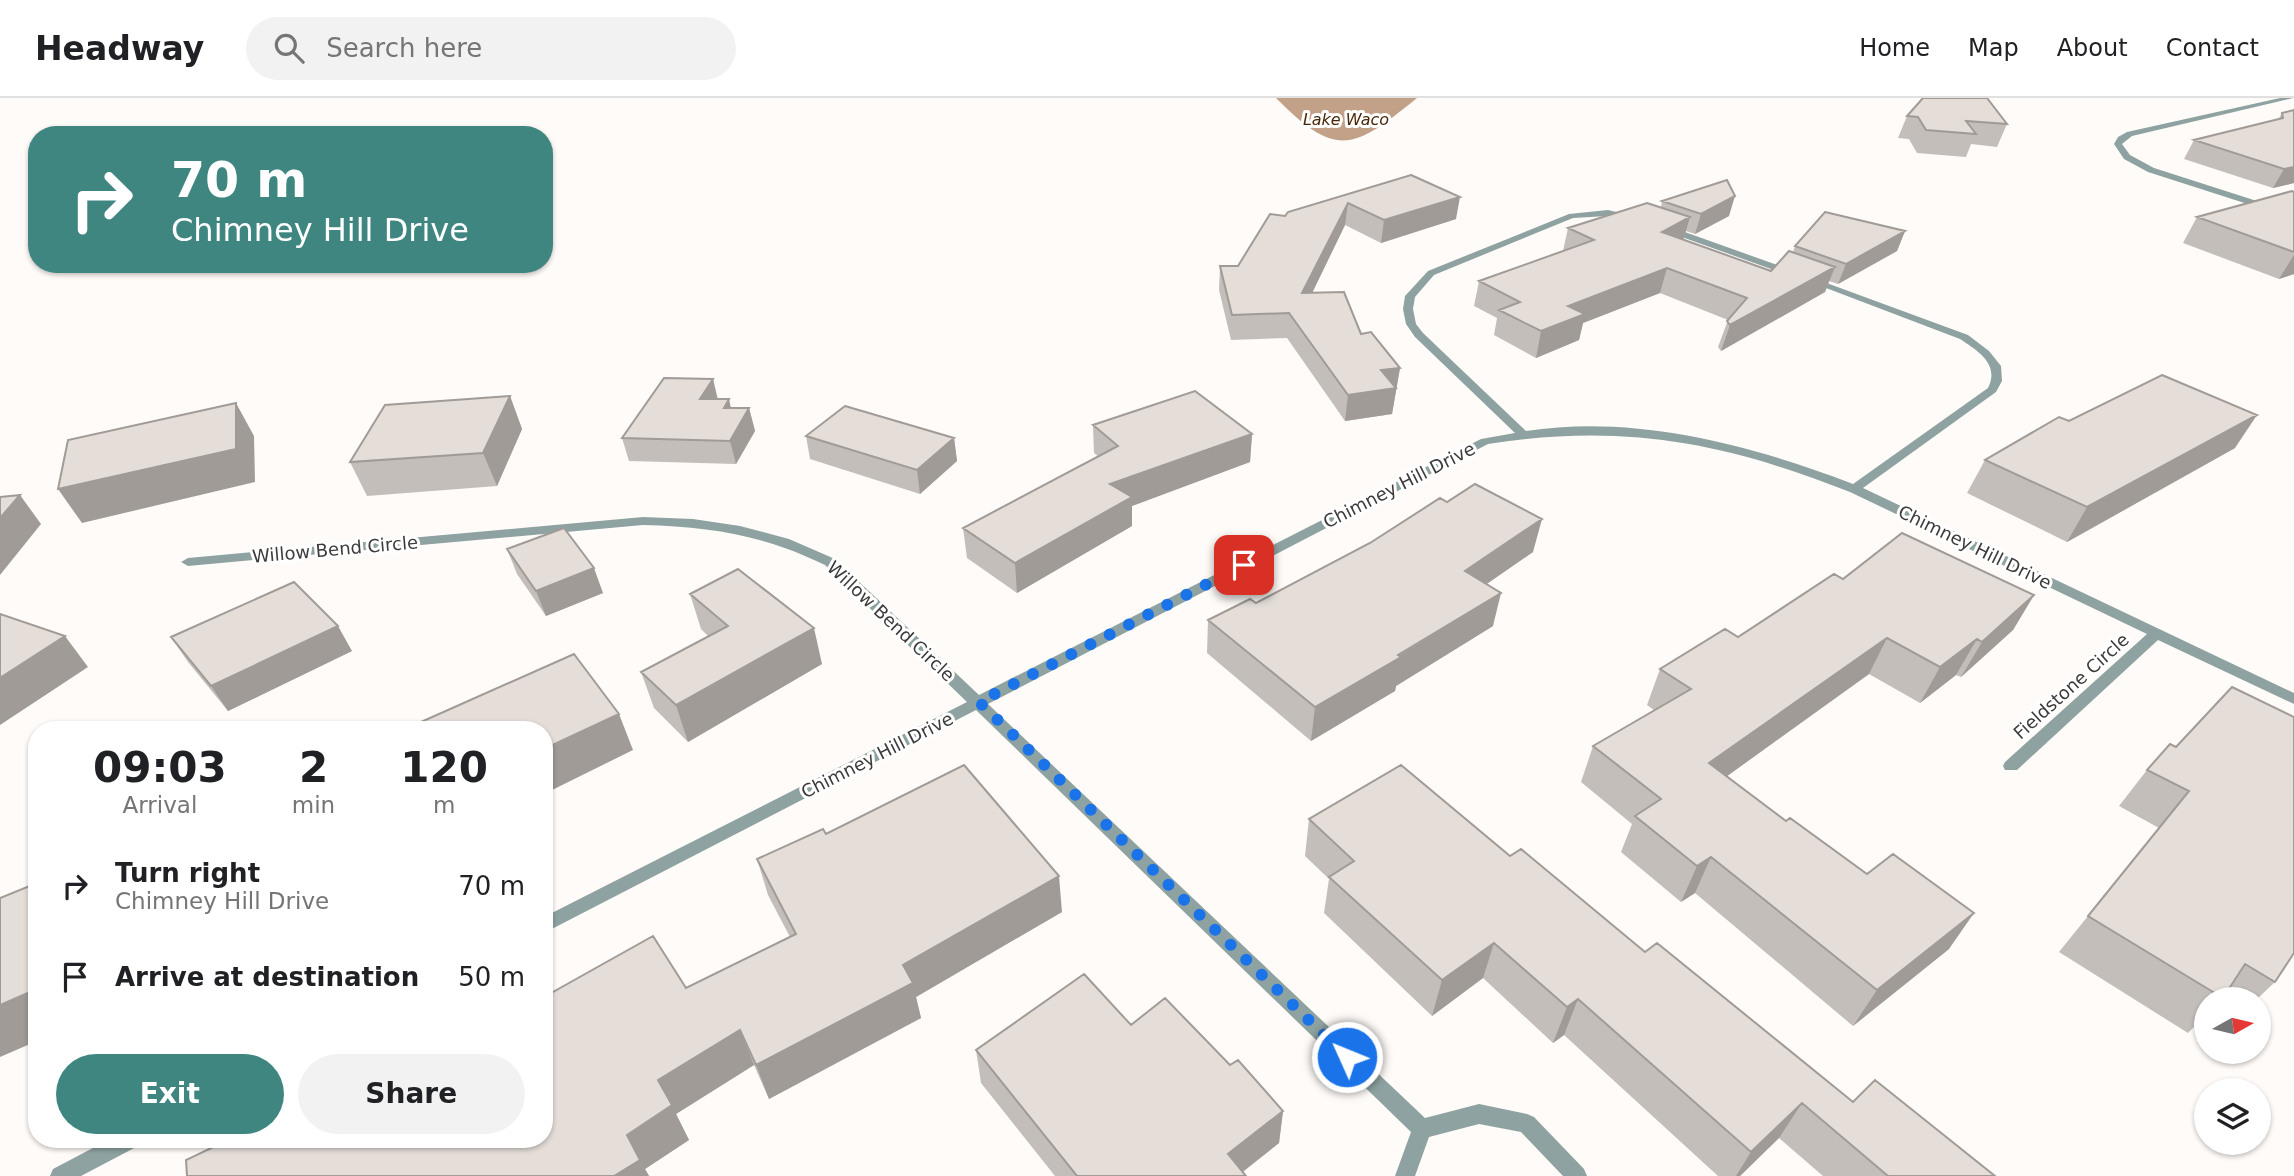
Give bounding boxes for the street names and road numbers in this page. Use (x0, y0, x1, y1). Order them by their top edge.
street label: Chimney Hill Drive (1320, 438, 1478, 532)
street label: Chimney Hill Drive (1895, 501, 2055, 593)
street label: Willow Bend Circle (251, 531, 419, 567)
street label: Willow Bend Circle (823, 557, 959, 685)
street label: Fieldstone Circle (2009, 629, 2133, 743)
street label: Chimney Hill Drive (798, 708, 956, 802)

